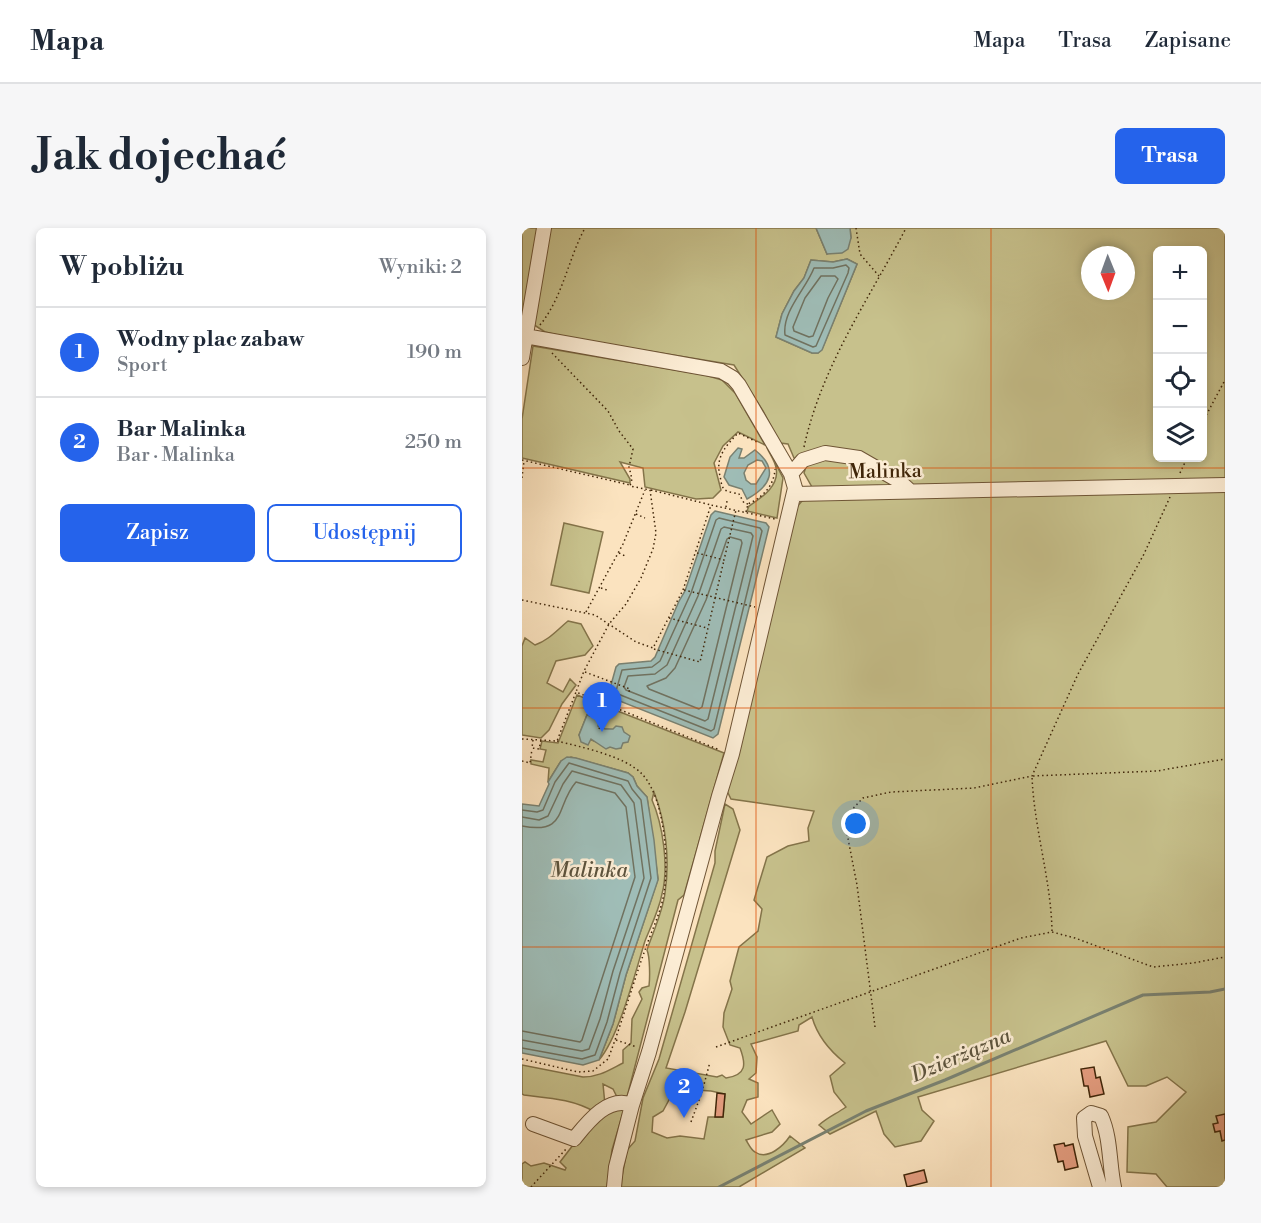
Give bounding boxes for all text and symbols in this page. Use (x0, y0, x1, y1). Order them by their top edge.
text: Mapa (30, 24, 104, 59)
text: Mapa (973, 28, 1025, 54)
text: Trasa (1058, 28, 1112, 54)
text: Zapisane (1145, 28, 1231, 54)
button: Trasa (1115, 128, 1225, 184)
text: Jak dojechać (36, 130, 287, 183)
north arrow (1081, 246, 1135, 300)
map controls (1153, 246, 1207, 462)
button: + (1153, 246, 1207, 300)
text: W pobliżu (60, 251, 184, 283)
text: Wyniki: 2 (379, 255, 462, 280)
button: − (1153, 300, 1207, 354)
text: Wodny plac zabaw (117, 326, 304, 353)
text: 1 (75, 340, 84, 365)
text: 190 m (407, 340, 462, 365)
text: Sport (117, 353, 168, 378)
button: locate (1153, 354, 1207, 408)
button: layers (1153, 408, 1207, 462)
text: Bar Malinka (117, 416, 246, 443)
text: 2 (73, 430, 86, 455)
text: 250 m (405, 430, 462, 455)
text: Bar · Malinka (117, 443, 235, 468)
street label: Malinka (848, 459, 923, 485)
button: Zapisz (60, 504, 255, 562)
button: Udostępnij (267, 504, 462, 562)
pin: 1 (582, 682, 622, 732)
your location (841, 809, 870, 838)
water label: Malinka (550, 858, 628, 884)
water label: Dzierżązna (906, 1023, 1015, 1089)
pin: 2 (664, 1068, 704, 1118)

